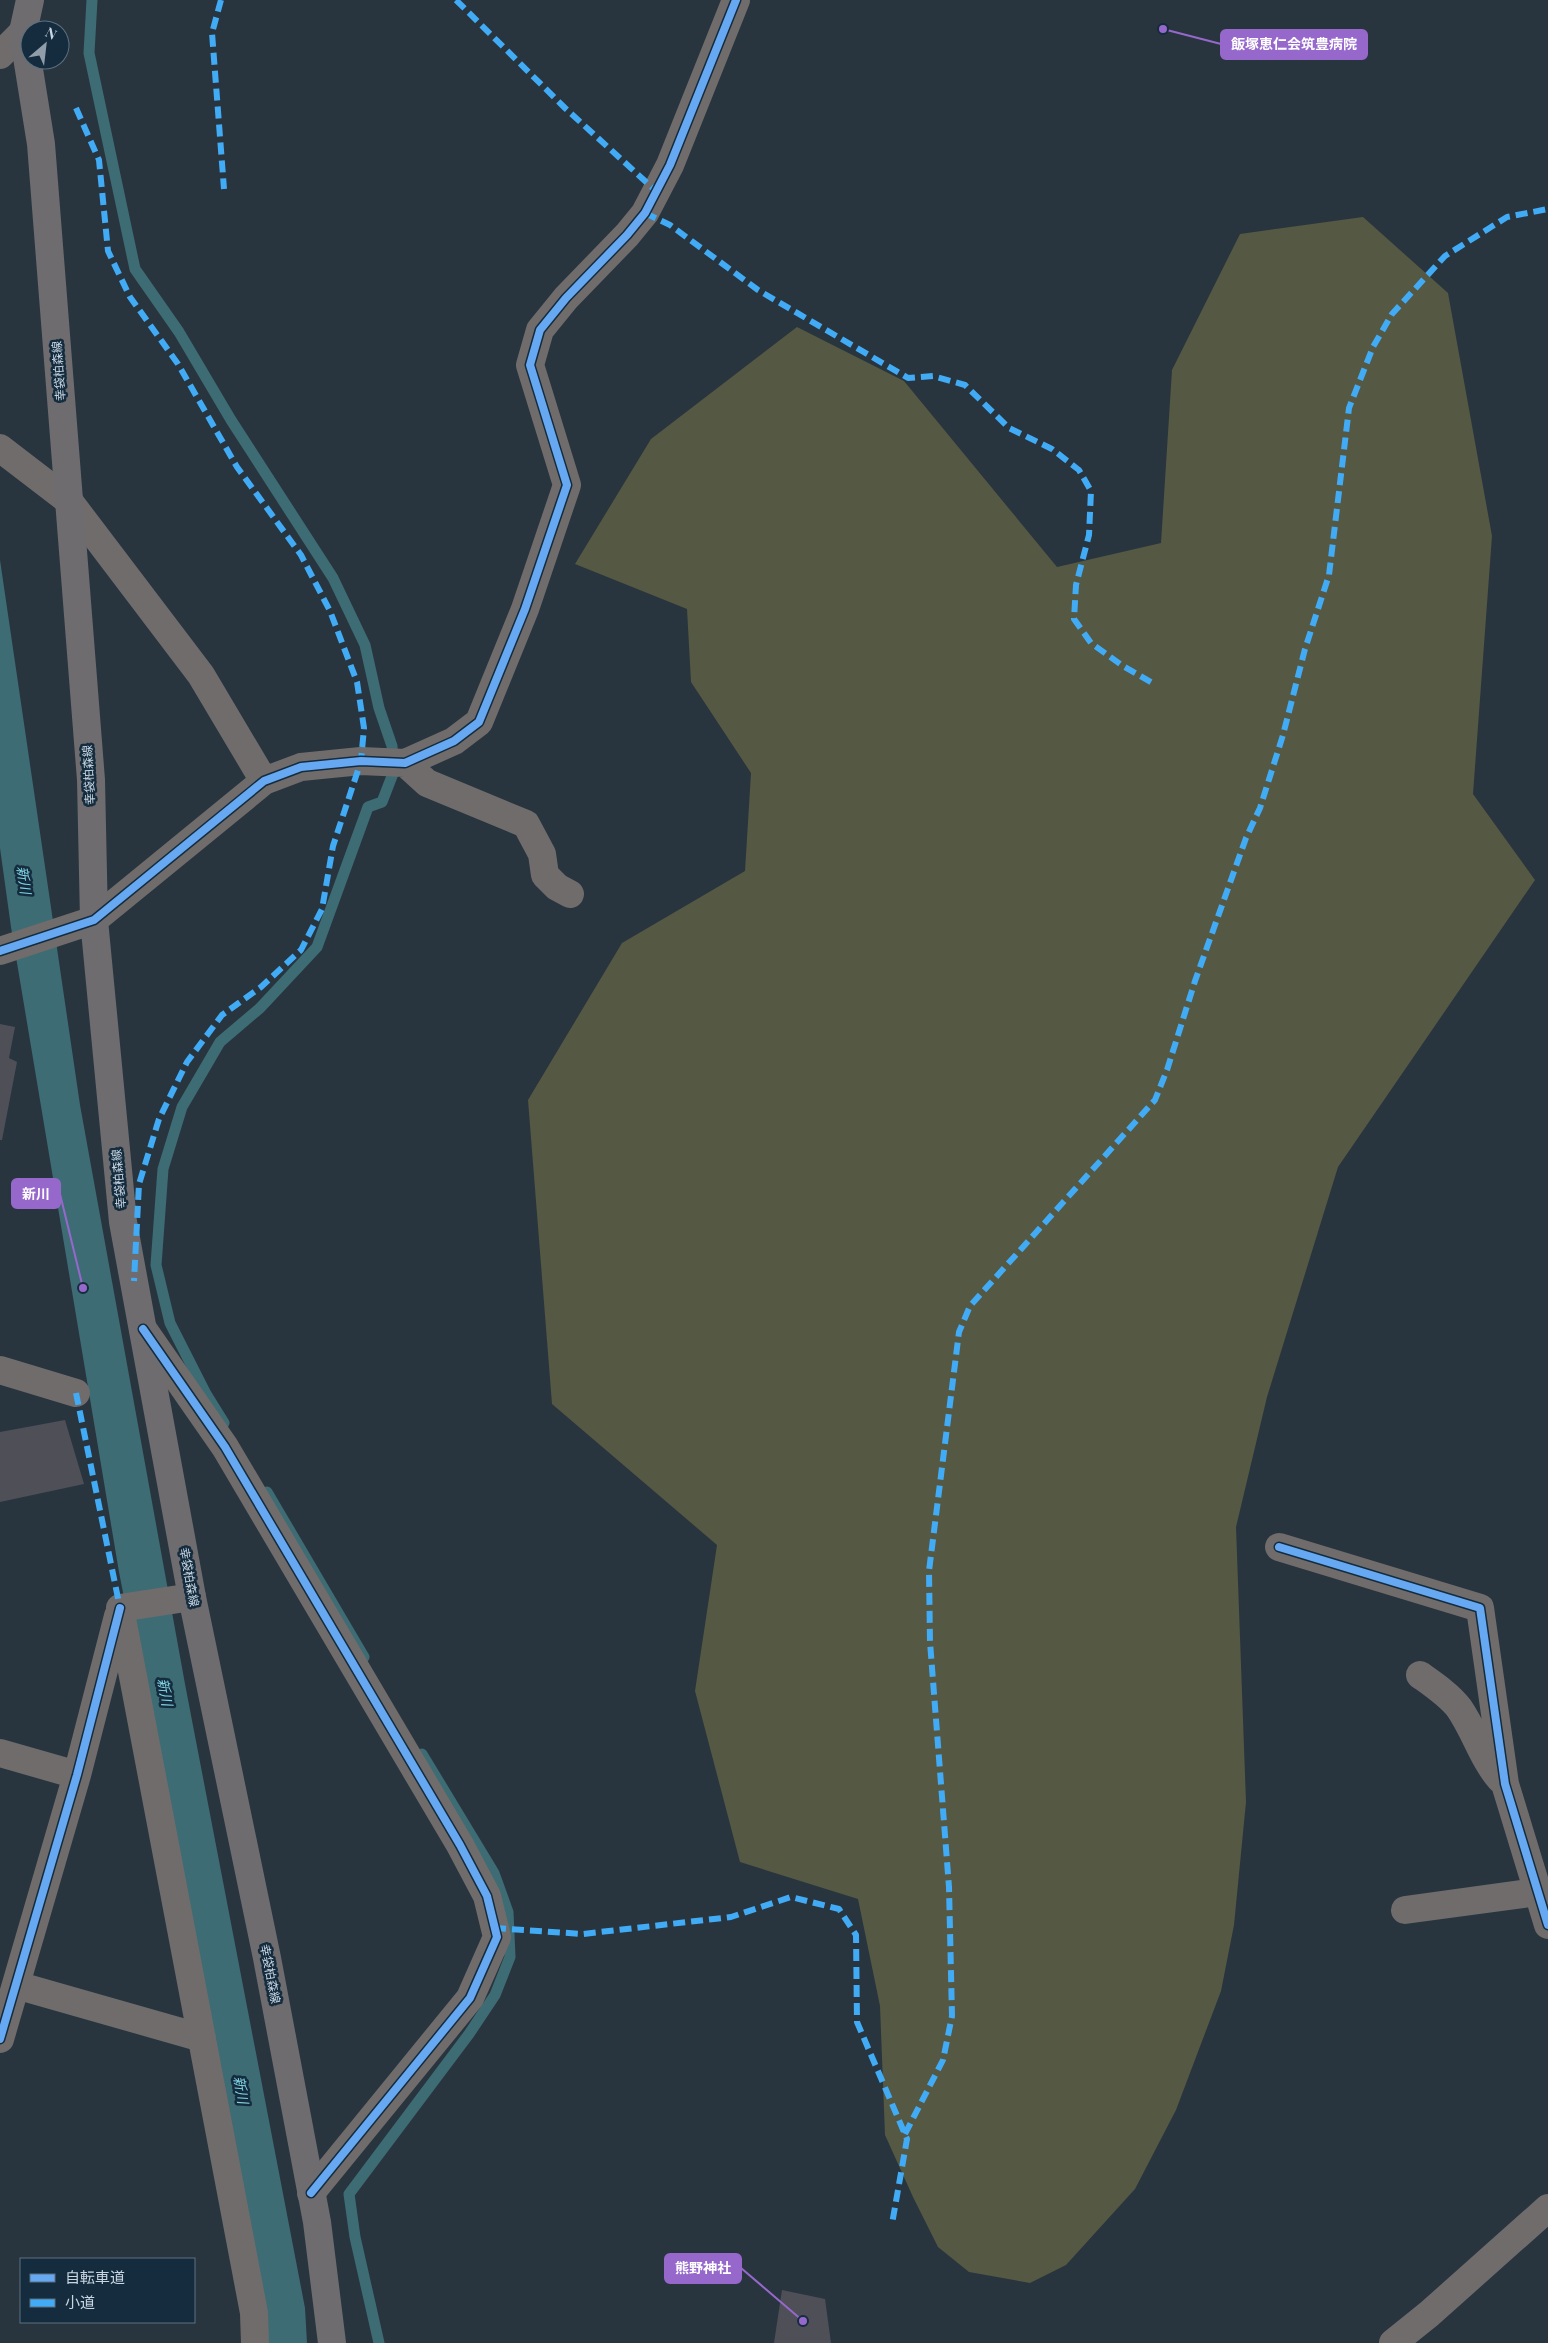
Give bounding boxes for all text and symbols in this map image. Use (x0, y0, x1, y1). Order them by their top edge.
north arrow (20, 20, 70, 70)
text: N (42, 22, 60, 44)
callout: 飯塚恵仁会筑豊病院 (1221, 30, 1367, 59)
text: 飯塚恵仁会筑豊病院 (1231, 34, 1357, 53)
street label: 幸袋柏森線 (48, 341, 68, 402)
street label: 幸袋柏森線 (78, 745, 98, 805)
water label: 新川 (13, 865, 36, 897)
street label: 幸袋柏森線 (107, 1148, 129, 1210)
callout: 新川 (12, 1179, 60, 1208)
text: 新川 (22, 1184, 50, 1203)
street label: 幸袋柏森線 (177, 1546, 203, 1608)
water label: 新川 (153, 1676, 178, 1709)
street label: 幸袋柏森線 (257, 1943, 285, 2005)
water label: 新川 (230, 2074, 254, 2107)
callout: 熊野神社 (665, 2254, 741, 2283)
legend (20, 2258, 195, 2323)
text: 熊野神社 (675, 2258, 731, 2277)
text: 自転車道 (65, 2267, 125, 2287)
text: 小道 (65, 2292, 95, 2312)

